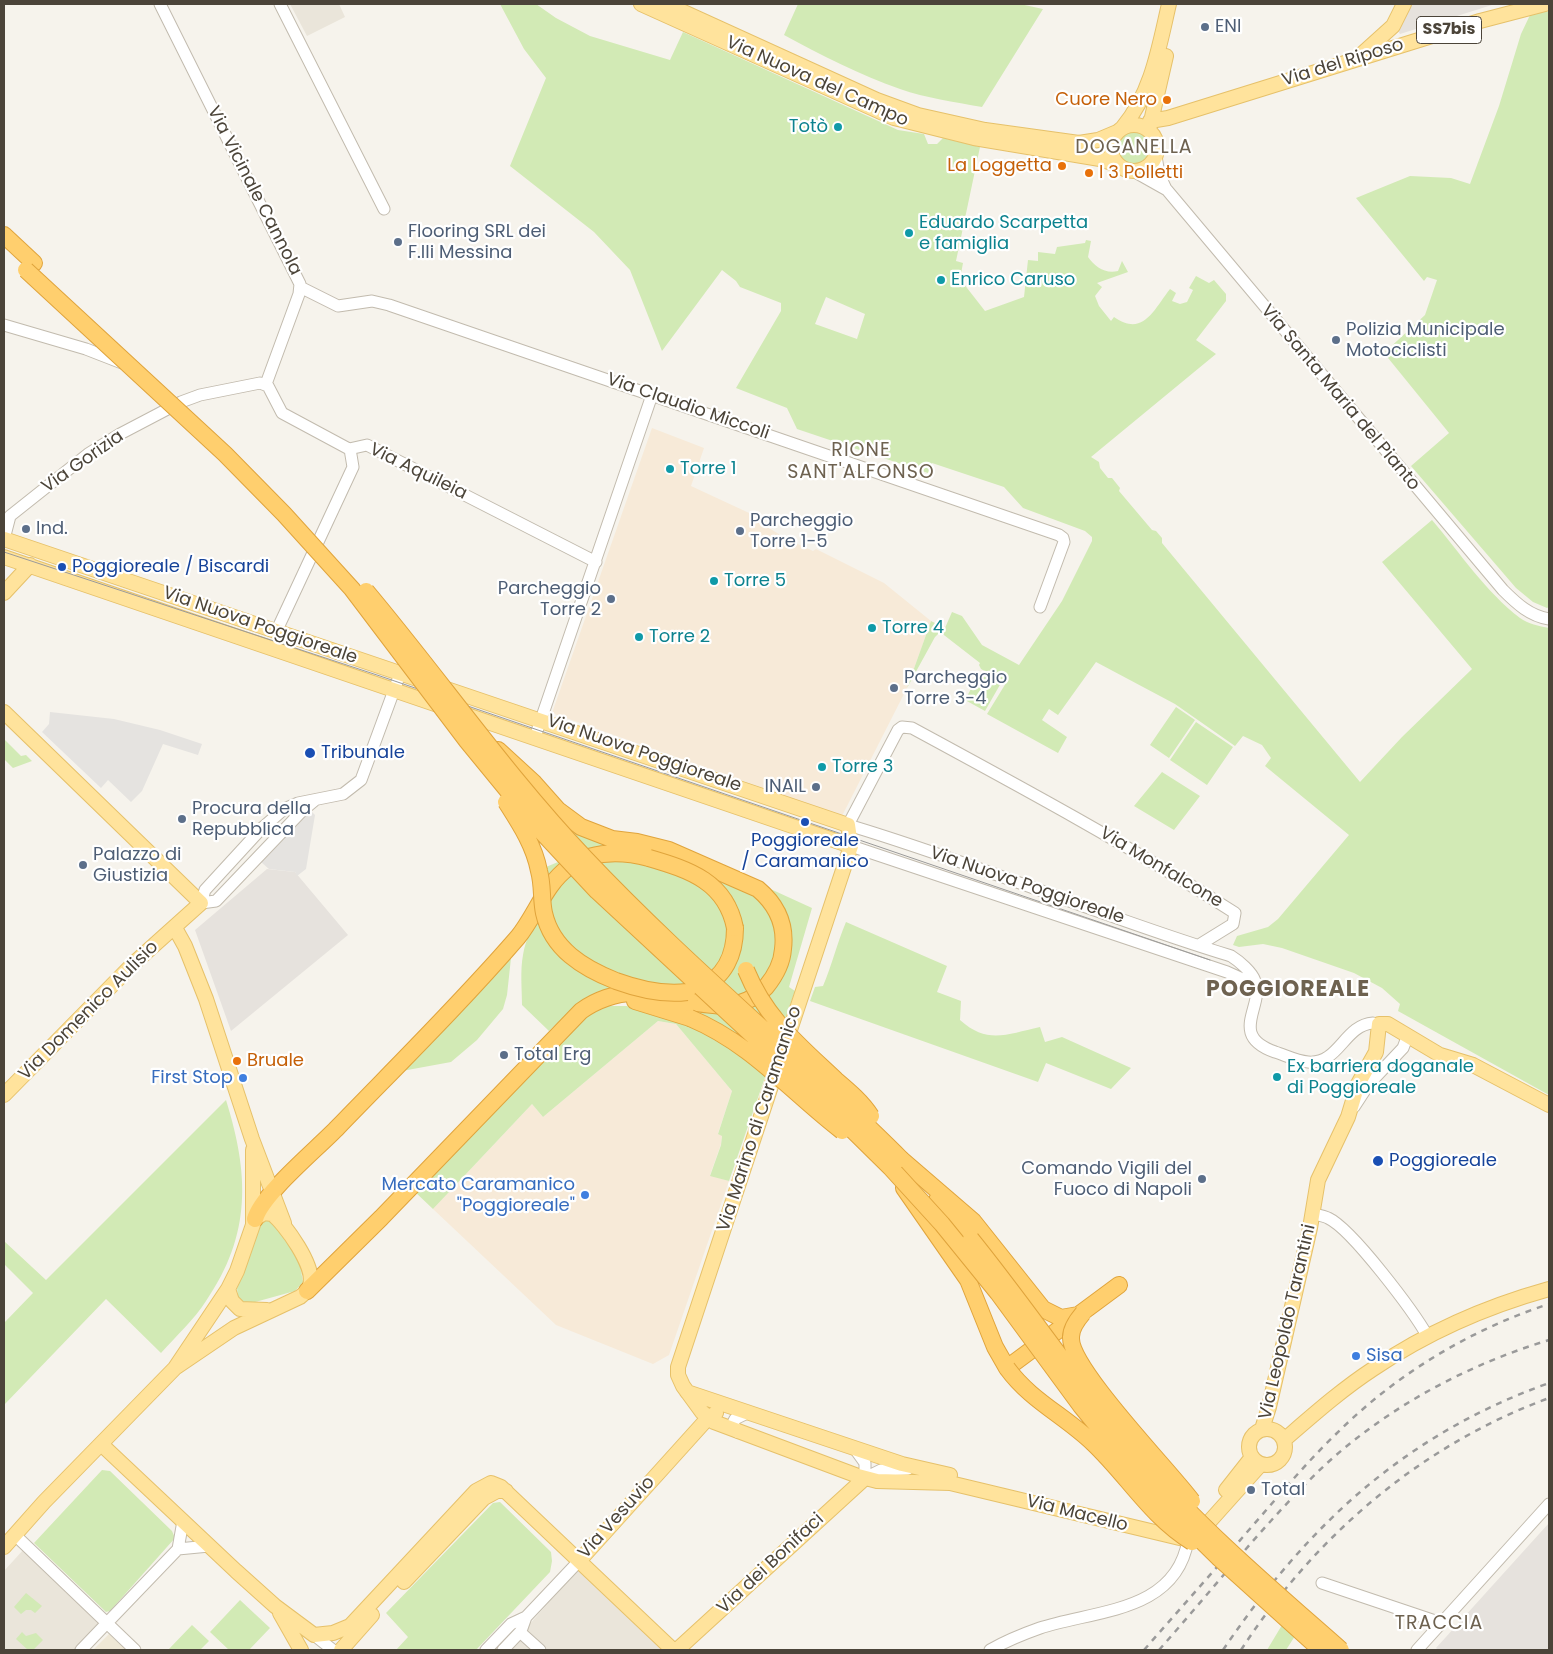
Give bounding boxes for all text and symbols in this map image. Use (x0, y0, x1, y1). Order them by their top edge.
place label: ENI (1215, 16, 1241, 38)
road number: SS7bis (1416, 16, 1482, 44)
marker: ENI (1199, 21, 1211, 33)
street label: Via Nuova del Campo (723, 32, 911, 132)
street label: Via del Riposo (1280, 34, 1406, 92)
place label: Cuore Nero (1055, 89, 1157, 111)
marker: Cuore Nero (1161, 94, 1173, 106)
street label: Via Vicinale Cannola (202, 103, 306, 279)
place label: Totò (789, 116, 828, 138)
marker: Totò (832, 121, 844, 133)
district label: DOGANELLA (1074, 137, 1194, 159)
place label: La Loggetta (947, 155, 1052, 177)
marker: La Loggetta (1056, 160, 1068, 172)
place label: I 3 Polletti (1099, 162, 1183, 184)
marker: I 3 Polletti (1083, 167, 1095, 179)
place label: Eduardo Scarpetta e famiglia (919, 212, 1088, 254)
place label: Flooring SRL dei F.lli Messina (408, 221, 546, 264)
marker: Eduardo Scarpetta e famiglia (903, 227, 915, 239)
marker: Flooring SRL dei F.lli Messina (392, 236, 404, 248)
place label: Enrico Caruso (951, 269, 1075, 291)
marker: Enrico Caruso (935, 274, 947, 286)
street label: Via Santa Maria del Pianto (1256, 301, 1424, 495)
place label: Polizia Municipale Motociclisti (1346, 319, 1505, 362)
marker: Polizia Municipale Motociclisti (1330, 334, 1342, 346)
street label: Via Claudio Miccoli (604, 369, 772, 445)
street label: Via Gorizia (38, 426, 128, 498)
street label: Via Aquileia (366, 439, 470, 505)
district label: RIONE SANT'ALFONSO (786, 440, 936, 484)
place label: Torre 1 (680, 458, 736, 480)
marker: Torre 1 (664, 463, 676, 475)
place label: Parcheggio Torre 1-5 (750, 510, 853, 552)
place label: Ind. (36, 518, 68, 540)
marker: Ind. (20, 523, 32, 535)
marker: Parcheggio Torre 1-5 (734, 525, 746, 537)
place label: Poggioreale / Biscardi (72, 556, 269, 578)
marker: Poggioreale / Biscardi (56, 561, 68, 573)
place label: Torre 5 (724, 570, 786, 592)
marker: Torre 5 (708, 575, 720, 587)
place label: Parcheggio Torre 2 (498, 578, 601, 620)
street label: Via Nuova Poggioreale (160, 583, 360, 669)
marker: Parcheggio Torre 2 (605, 593, 617, 605)
place label: Torre 4 (882, 617, 944, 639)
marker: Torre 4 (866, 622, 878, 634)
place label: Torre 2 (649, 626, 710, 648)
marker: Torre 2 (633, 631, 645, 643)
place label: Parcheggio Torre 3-4 (904, 667, 1007, 710)
marker: Parcheggio Torre 3-4 (888, 682, 900, 694)
street label: Via Nuova Poggioreale (544, 711, 744, 797)
place label: Tribunale (321, 742, 405, 764)
marker: Tribunale (303, 746, 317, 760)
place label: Torre 3 (832, 756, 893, 778)
marker: Torre 3 (816, 761, 828, 773)
place label: INAIL (765, 776, 806, 798)
marker: INAIL (810, 781, 822, 793)
place label: Procura della Repubblica (192, 798, 311, 841)
marker: Procura della Repubblica (176, 813, 188, 825)
marker: Poggioreale / Caramanico (799, 816, 811, 828)
street label: Via Monfalcone (1096, 823, 1226, 913)
place label: Poggioreale / Caramanico (741, 830, 869, 872)
street label: Via Nuova Poggioreale (927, 843, 1127, 929)
place label: Palazzo di Giustizia (93, 844, 181, 886)
marker: Palazzo di Giustizia (77, 859, 89, 871)
street label: Via Domenico Aulisio (15, 937, 163, 1085)
district label: POGGIOREALE (1205, 977, 1371, 1003)
street label: Via Marino di Caramanico (713, 1004, 807, 1234)
place label: Total Erg (514, 1044, 591, 1066)
marker: Total Erg (498, 1049, 510, 1061)
place label: Bruale (247, 1050, 304, 1072)
marker: Bruale (231, 1055, 243, 1067)
place label: Ex barriera doganale di Poggioreale (1287, 1056, 1474, 1098)
place label: First Stop (151, 1067, 233, 1089)
marker: Ex barriera doganale di Poggioreale (1271, 1071, 1283, 1083)
marker: First Stop (237, 1072, 249, 1084)
place label: Poggioreale (1389, 1150, 1497, 1172)
marker: Poggioreale (1371, 1154, 1385, 1168)
place label: Comando Vigili del Fuoco di Napoli (1021, 1158, 1192, 1200)
marker: Comando Vigili del Fuoco di Napoli (1196, 1173, 1208, 1185)
place label: Mercato Caramanico "Poggioreale" (382, 1174, 575, 1216)
marker: Mercato Caramanico "Poggioreale" (579, 1189, 591, 1201)
street label: Via Leopoldo Tarantini (1255, 1222, 1321, 1422)
place label: Sisa (1366, 1345, 1403, 1367)
marker: Sisa (1350, 1350, 1362, 1362)
street label: Via Vesuvio (574, 1472, 660, 1564)
place label: Total (1261, 1479, 1305, 1501)
marker: Total (1245, 1484, 1257, 1496)
street label: Via Macello (1024, 1491, 1130, 1537)
street label: Via dei Bonifaci (713, 1509, 829, 1619)
district label: TRACCIA (1394, 1613, 1484, 1635)

